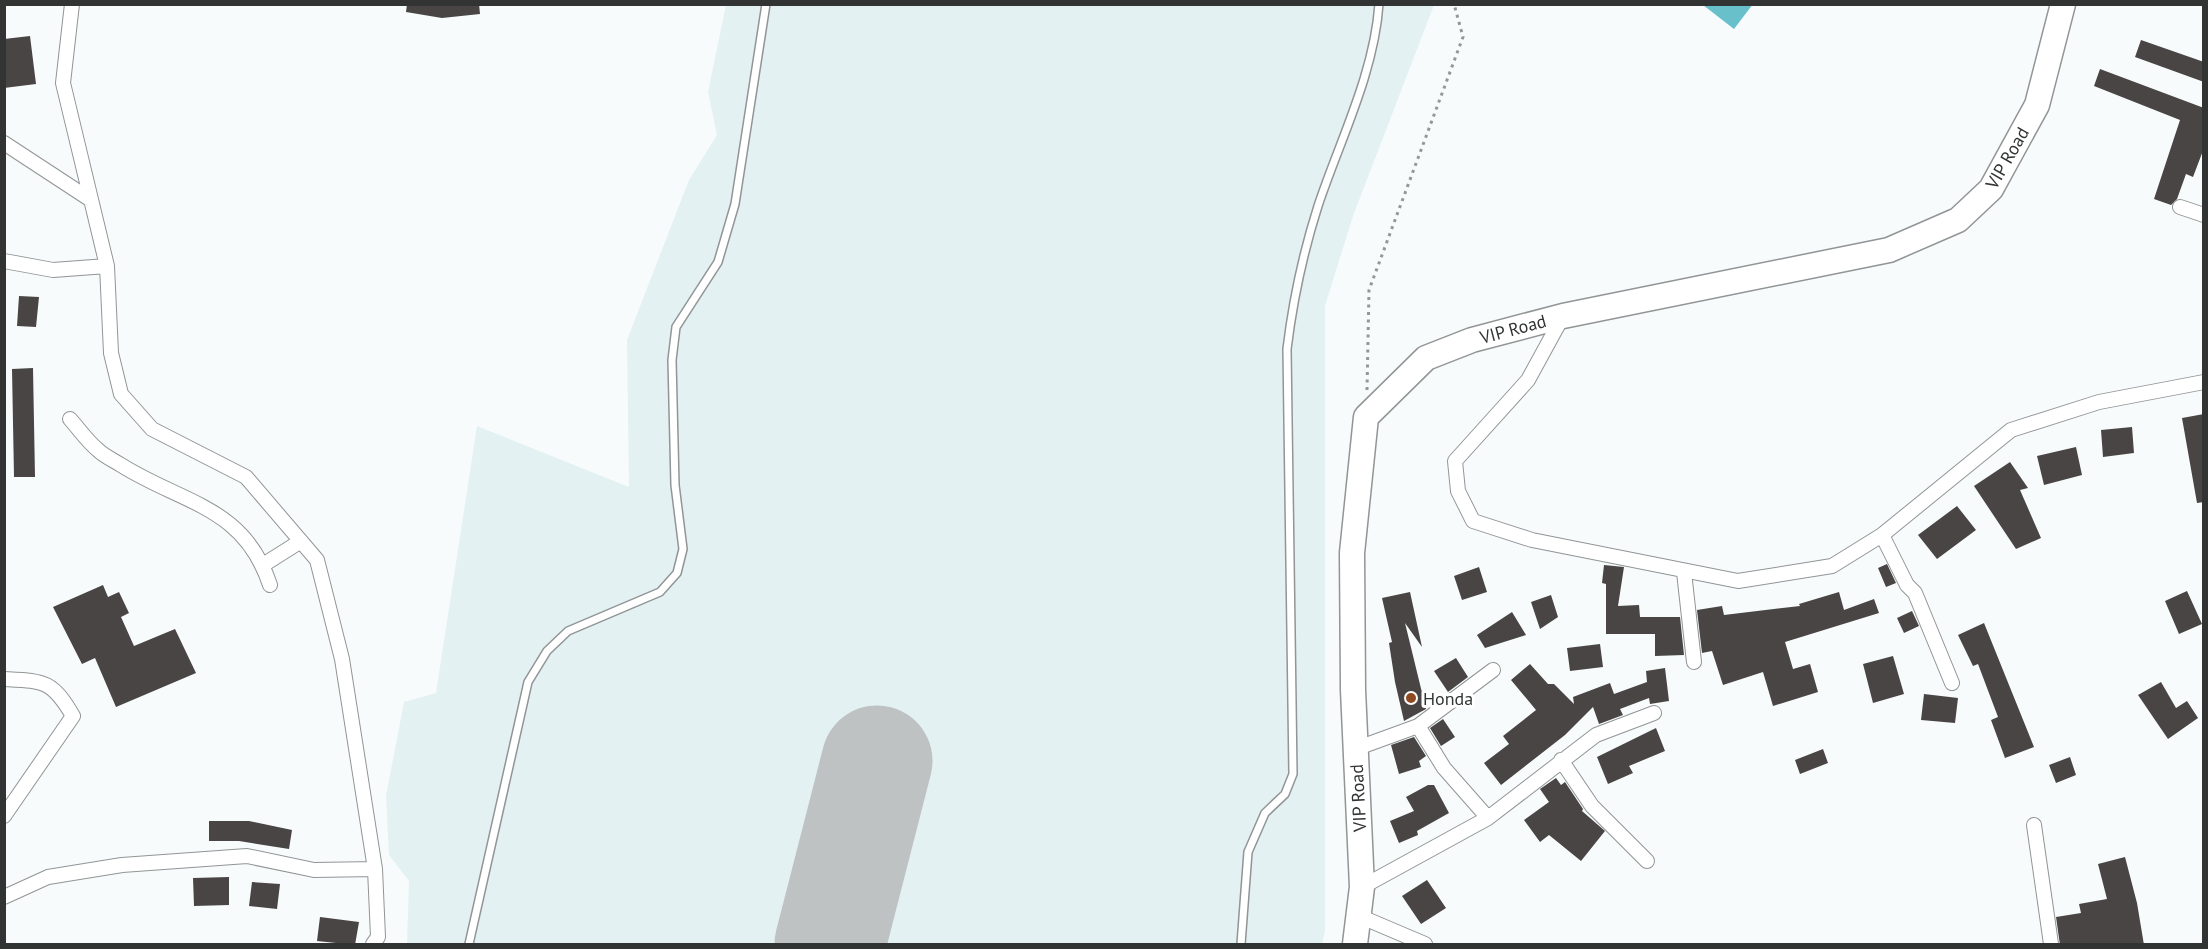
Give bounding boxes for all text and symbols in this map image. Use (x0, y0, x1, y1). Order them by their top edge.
street label: VIP Road (1980, 123, 2034, 194)
street label: VIP Road (1476, 309, 1549, 349)
place label: Honda (1423, 687, 1473, 710)
marker: Honda (1404, 691, 1418, 705)
street label: VIP Road (1345, 764, 1371, 833)

